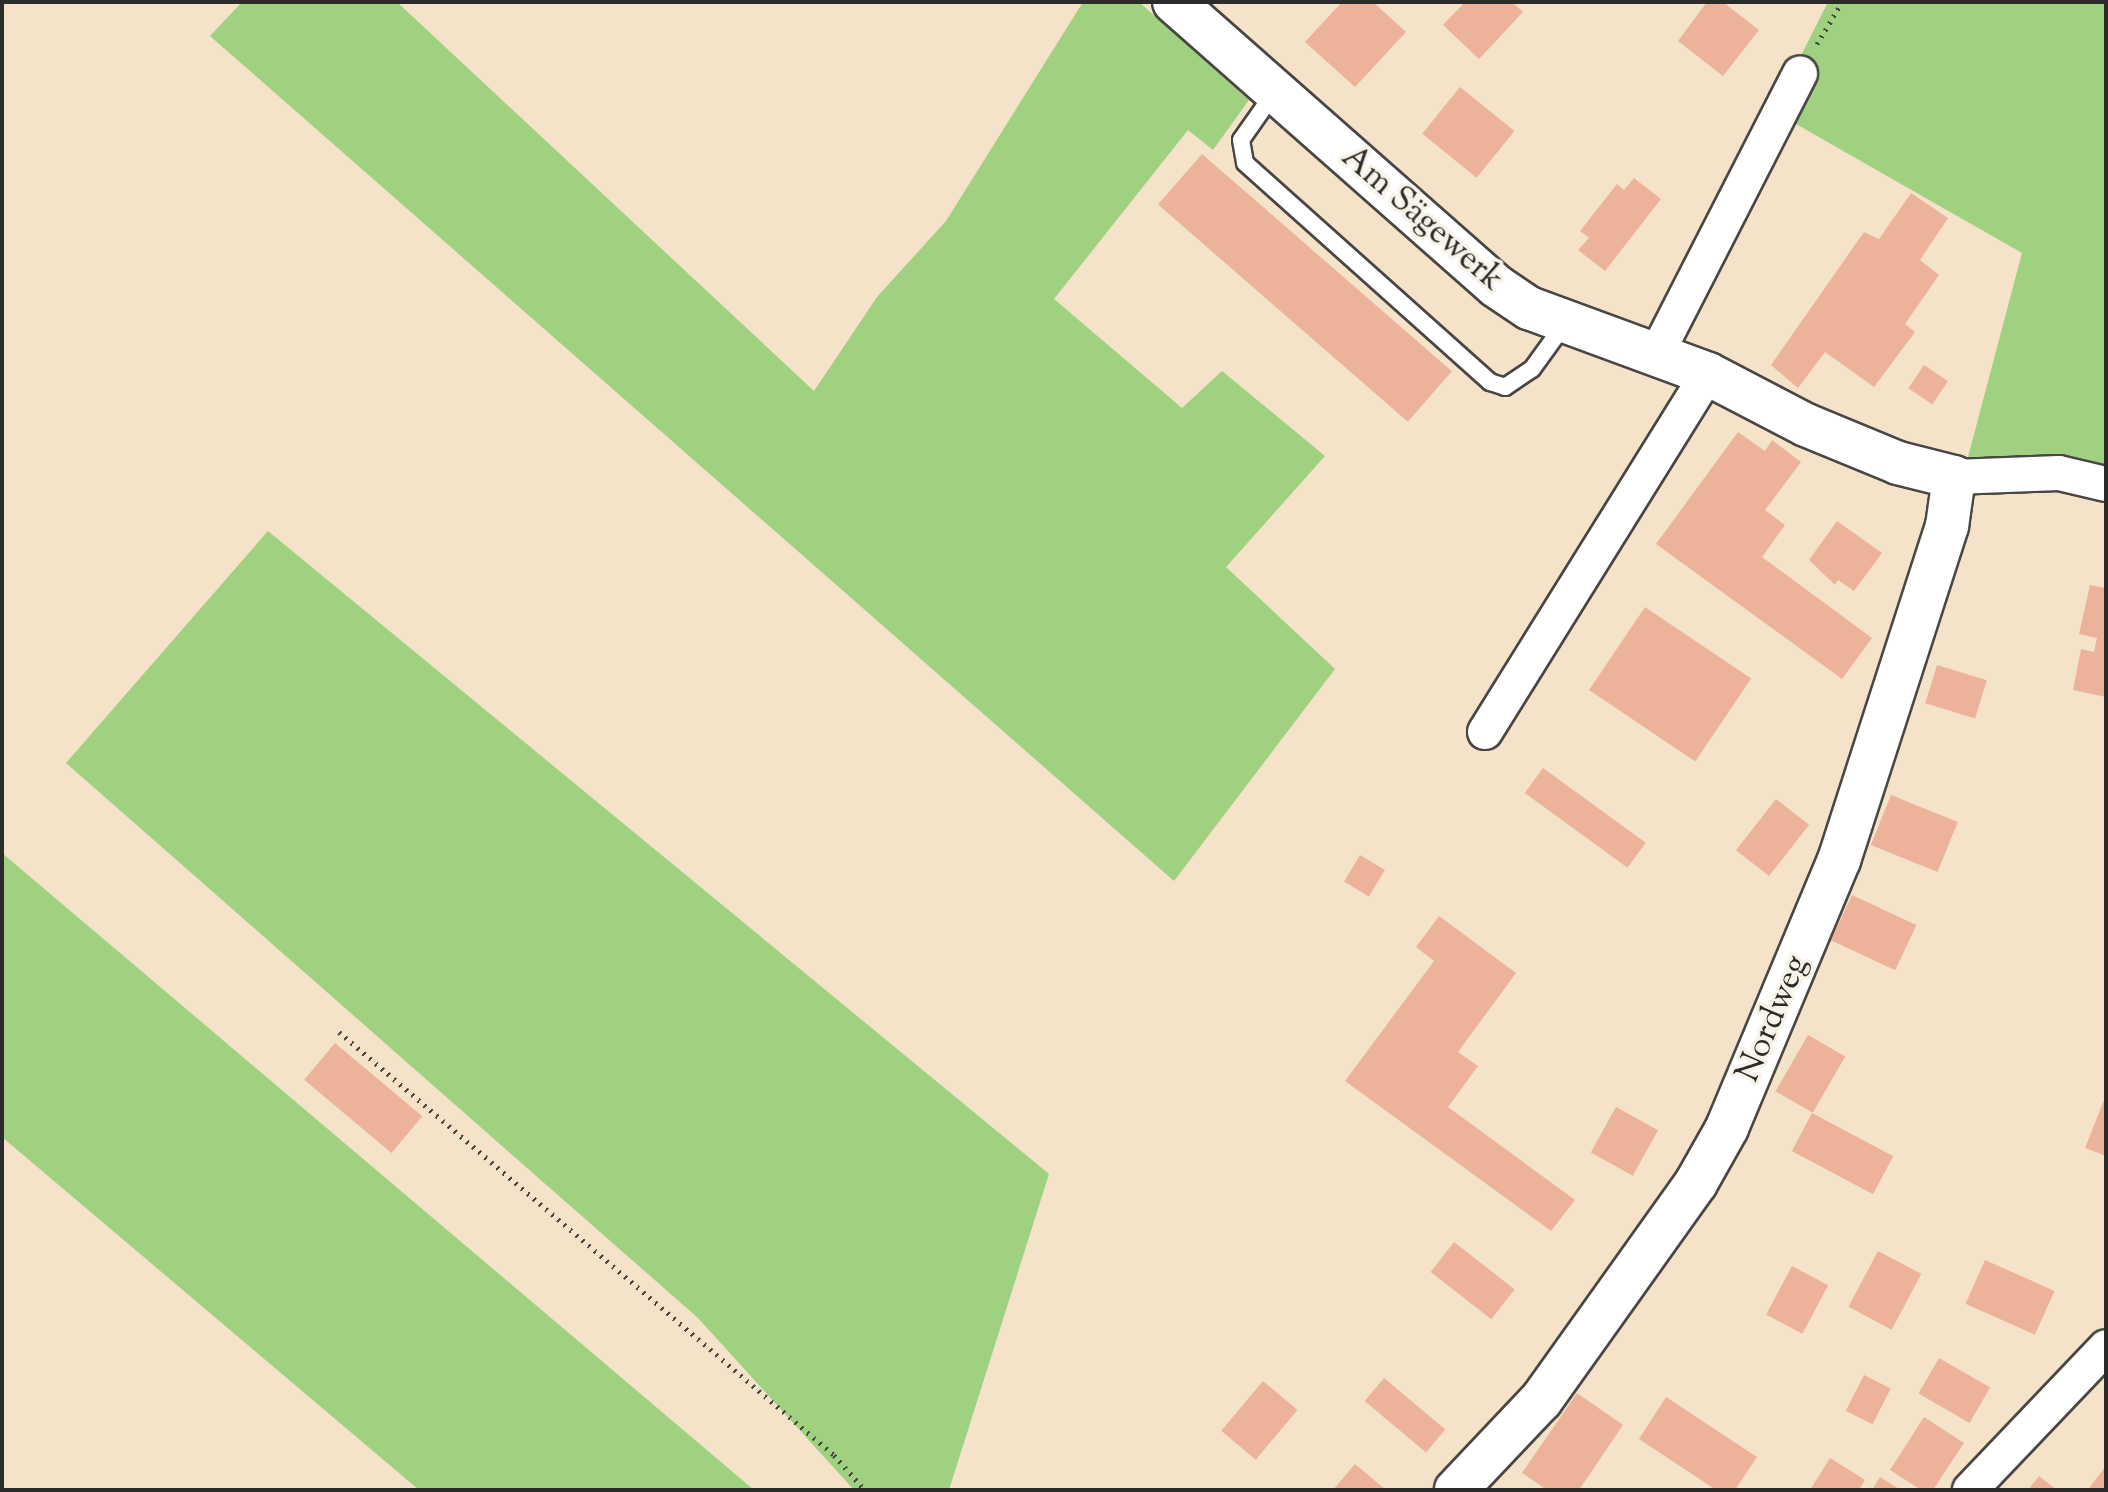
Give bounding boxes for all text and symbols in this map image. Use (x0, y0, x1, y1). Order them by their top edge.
street label: Am Sägewerk (1333, 137, 1511, 301)
street label: Nordweg (1728, 949, 1818, 1089)

